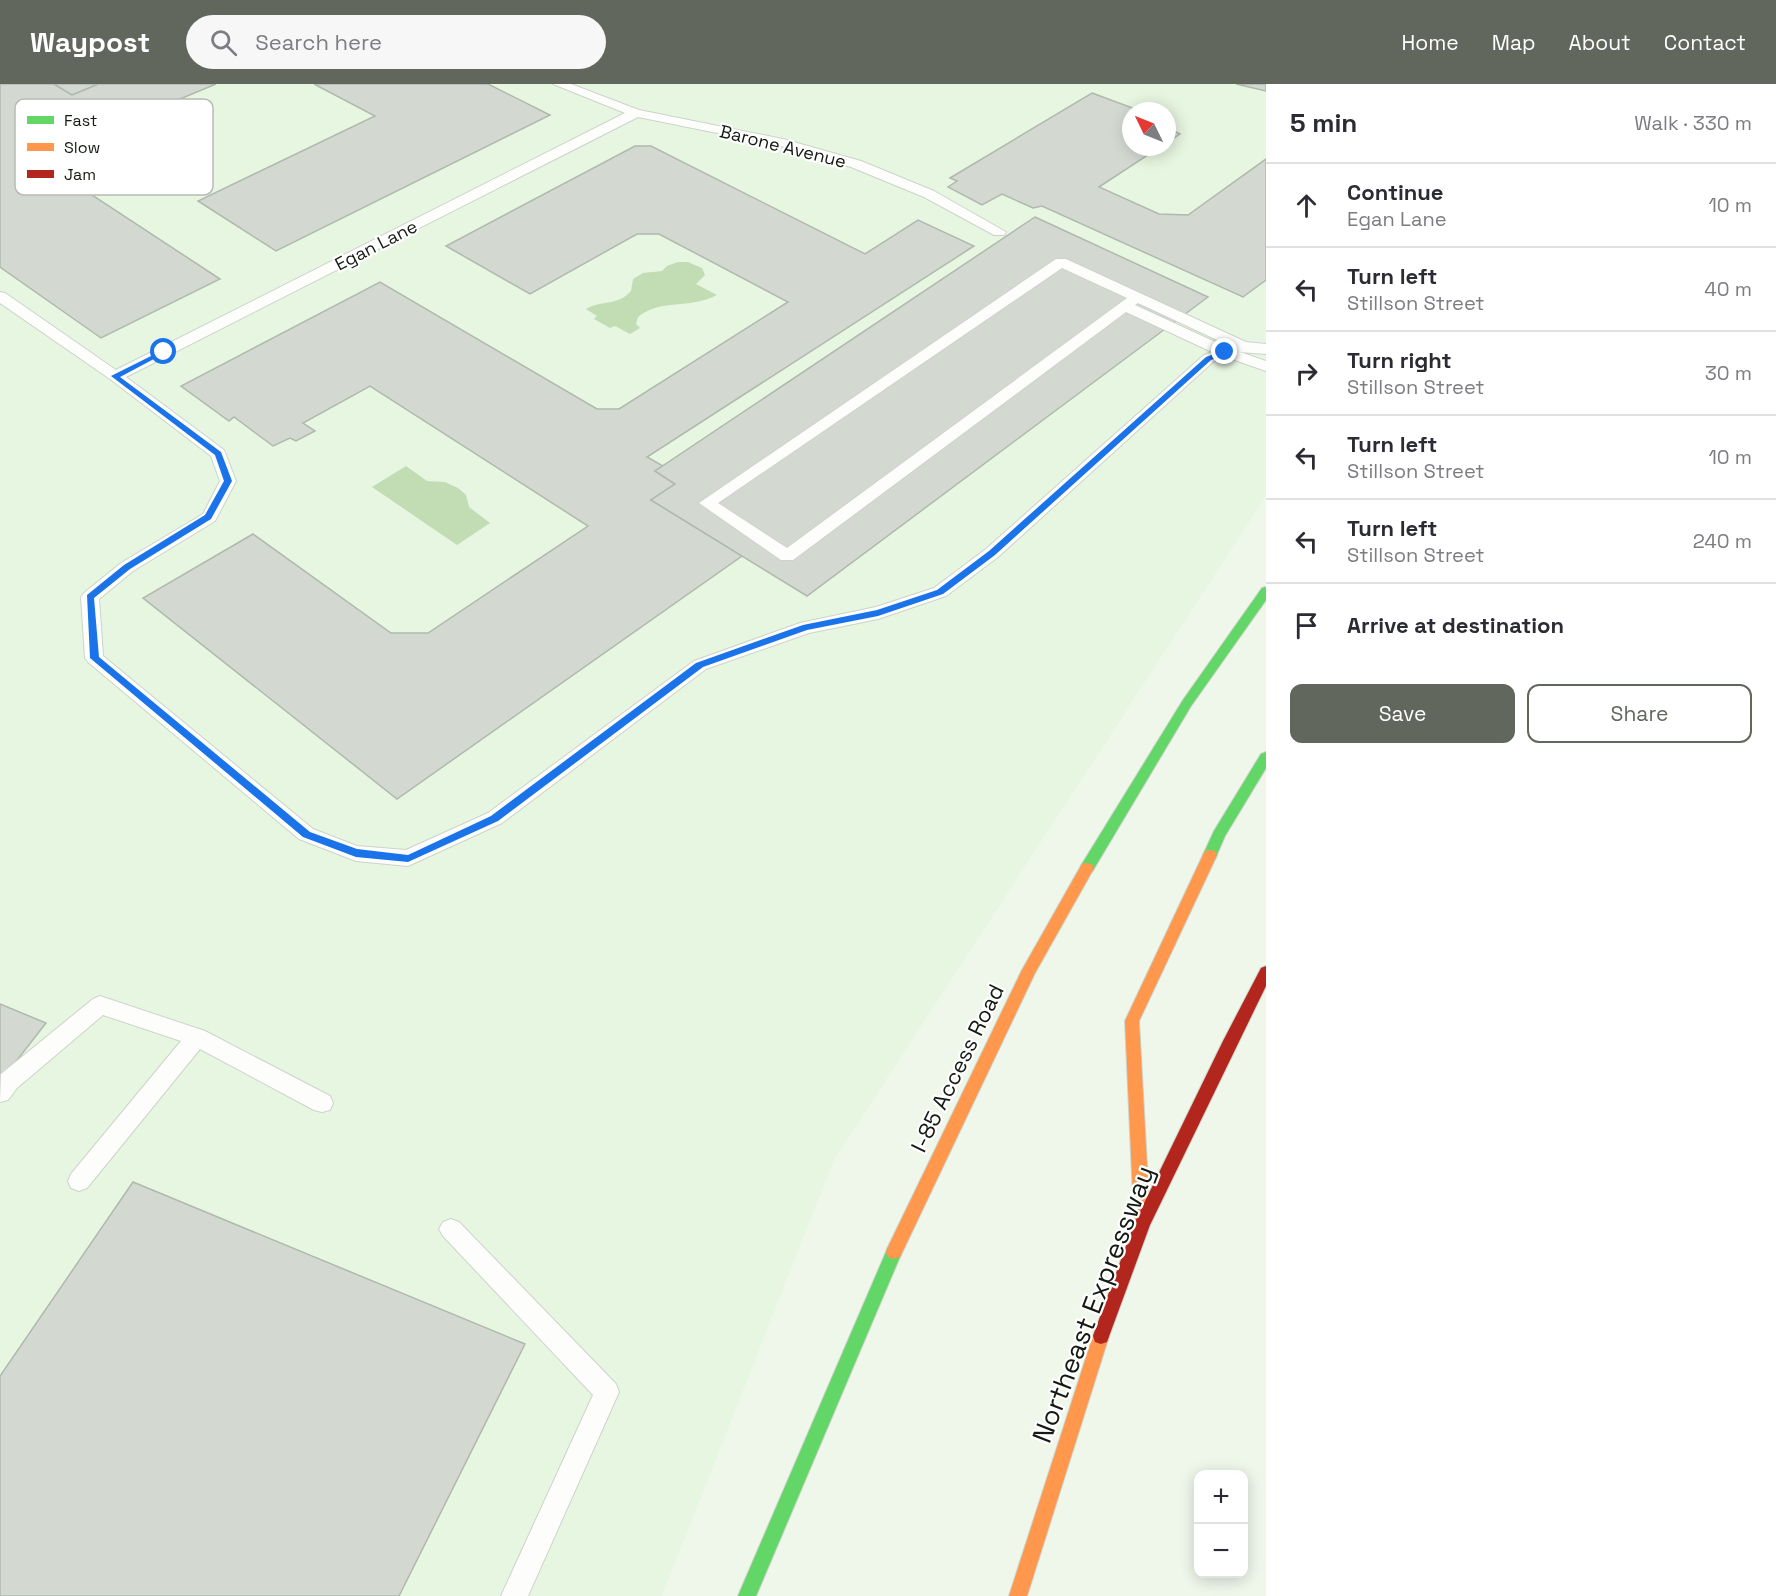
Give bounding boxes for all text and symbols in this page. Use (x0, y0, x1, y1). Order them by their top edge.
search box (186, 15, 606, 69)
text: Waypost (30, 24, 150, 60)
icon: search (207, 26, 240, 59)
text: Search here (255, 28, 382, 56)
text: Home (1401, 29, 1459, 56)
text: Map (1492, 29, 1536, 56)
text: About (1569, 29, 1631, 56)
text: Contact (1664, 29, 1746, 56)
legend (15, 99, 213, 195)
north arrow (1122, 102, 1176, 156)
text: 5 min (1290, 106, 1357, 140)
text: Fast (64, 110, 97, 131)
text: Walk · 330 m (1634, 110, 1752, 136)
street label: Barone Avenue (717, 119, 849, 173)
text: Slow (64, 137, 100, 158)
text: Jam (64, 164, 96, 185)
text: Continue (1347, 178, 1443, 206)
icon: ahead (1290, 189, 1323, 222)
text: 10 m (1708, 192, 1752, 218)
text: Egan Lane (1347, 206, 1447, 232)
street label: Egan Lane (331, 214, 421, 276)
text: Turn left (1347, 262, 1437, 290)
icon: left (1290, 273, 1323, 306)
text: 40 m (1704, 276, 1752, 302)
text: Stillson Street (1347, 290, 1485, 316)
route start (150, 338, 176, 364)
route end (1211, 338, 1237, 364)
text: Turn right (1347, 346, 1452, 374)
icon: right (1290, 357, 1323, 390)
text: 30 m (1705, 360, 1752, 386)
text: Stillson Street (1347, 374, 1485, 400)
text: Turn left (1347, 430, 1437, 458)
icon: left (1290, 441, 1323, 474)
text: 10 m (1708, 444, 1752, 470)
text: Stillson Street (1347, 458, 1485, 484)
text: Turn left (1347, 514, 1437, 542)
icon: left (1290, 525, 1323, 558)
text: 240 m (1693, 528, 1752, 554)
text: Stillson Street (1347, 542, 1485, 568)
icon: arrive (1290, 609, 1323, 642)
text: Arrive at destination (1347, 611, 1564, 639)
button: Save (1290, 684, 1515, 743)
button: Share (1527, 684, 1752, 743)
street label: I-85 Access Road (904, 979, 1010, 1157)
street label: Northeast Expressway (1024, 1160, 1162, 1448)
map controls (1194, 1470, 1248, 1578)
button: + (1194, 1470, 1248, 1524)
button: − (1194, 1524, 1248, 1578)

